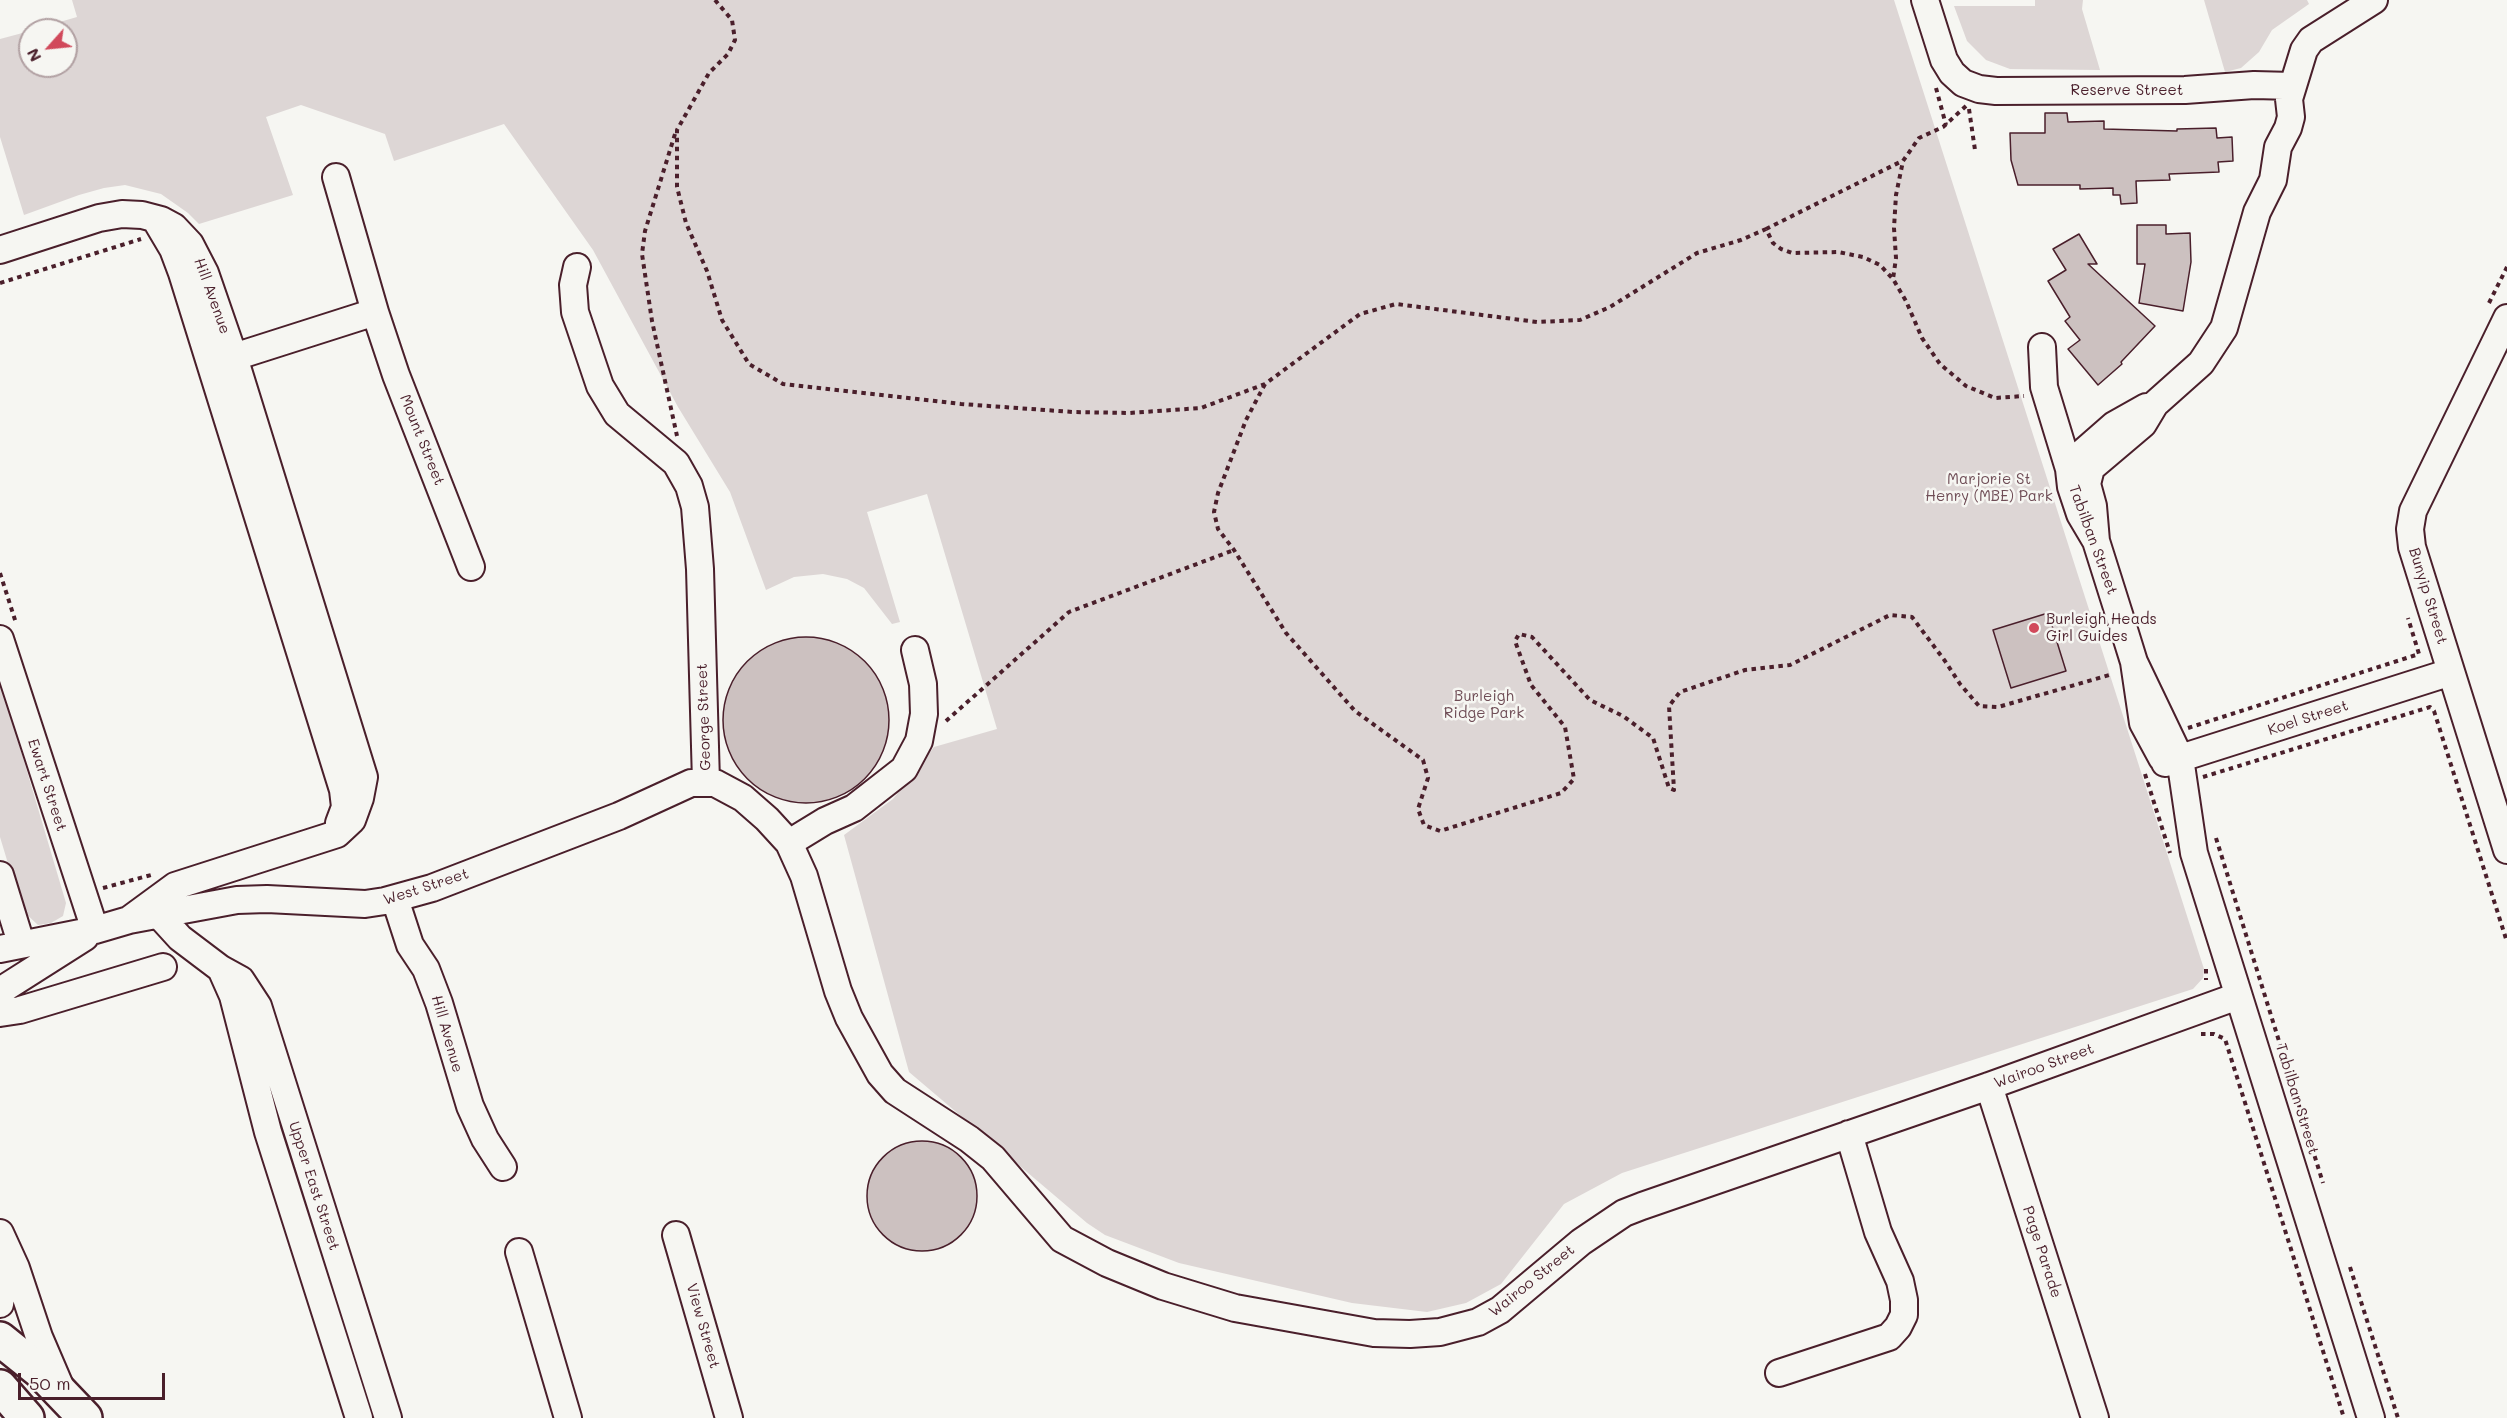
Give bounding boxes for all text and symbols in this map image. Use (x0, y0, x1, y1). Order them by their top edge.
north arrow (18, 18, 78, 78)
text: N (21, 45, 45, 66)
street label: Reserve Street (2071, 81, 2183, 99)
street label: Hill Avenue (190, 256, 234, 336)
street label: Mount Street (396, 392, 448, 488)
park label: Marjorie St Henry (MBE) Park (1925, 470, 2053, 505)
street label: Tabilban Street (2065, 483, 2121, 597)
street label: Bunyip Street (2405, 546, 2451, 646)
place label: Burleigh Heads Girl Guides (2046, 610, 2157, 645)
marker: Burleigh Heads Girl Guides (2027, 621, 2041, 635)
street label: George Street (693, 663, 715, 771)
park label: Burleigh Ridge Park (1444, 687, 1524, 722)
street label: Koel Street (2265, 697, 2351, 739)
street label: Ewart Street (24, 736, 70, 834)
street label: West Street (381, 865, 471, 909)
street label: Hill Avenue (427, 993, 467, 1075)
street label: Wairoo Street (1992, 1040, 2096, 1092)
street label: Tabilban Street (2272, 1041, 2322, 1157)
street label: Upper East Street (285, 1119, 343, 1253)
street label: Page Parade (2019, 1204, 2065, 1300)
street label: Wairoo Street (1486, 1241, 1578, 1321)
street label: View Street (682, 1281, 724, 1371)
scale bar (21, 1361, 168, 1399)
text: 50 m (29, 1371, 71, 1395)

